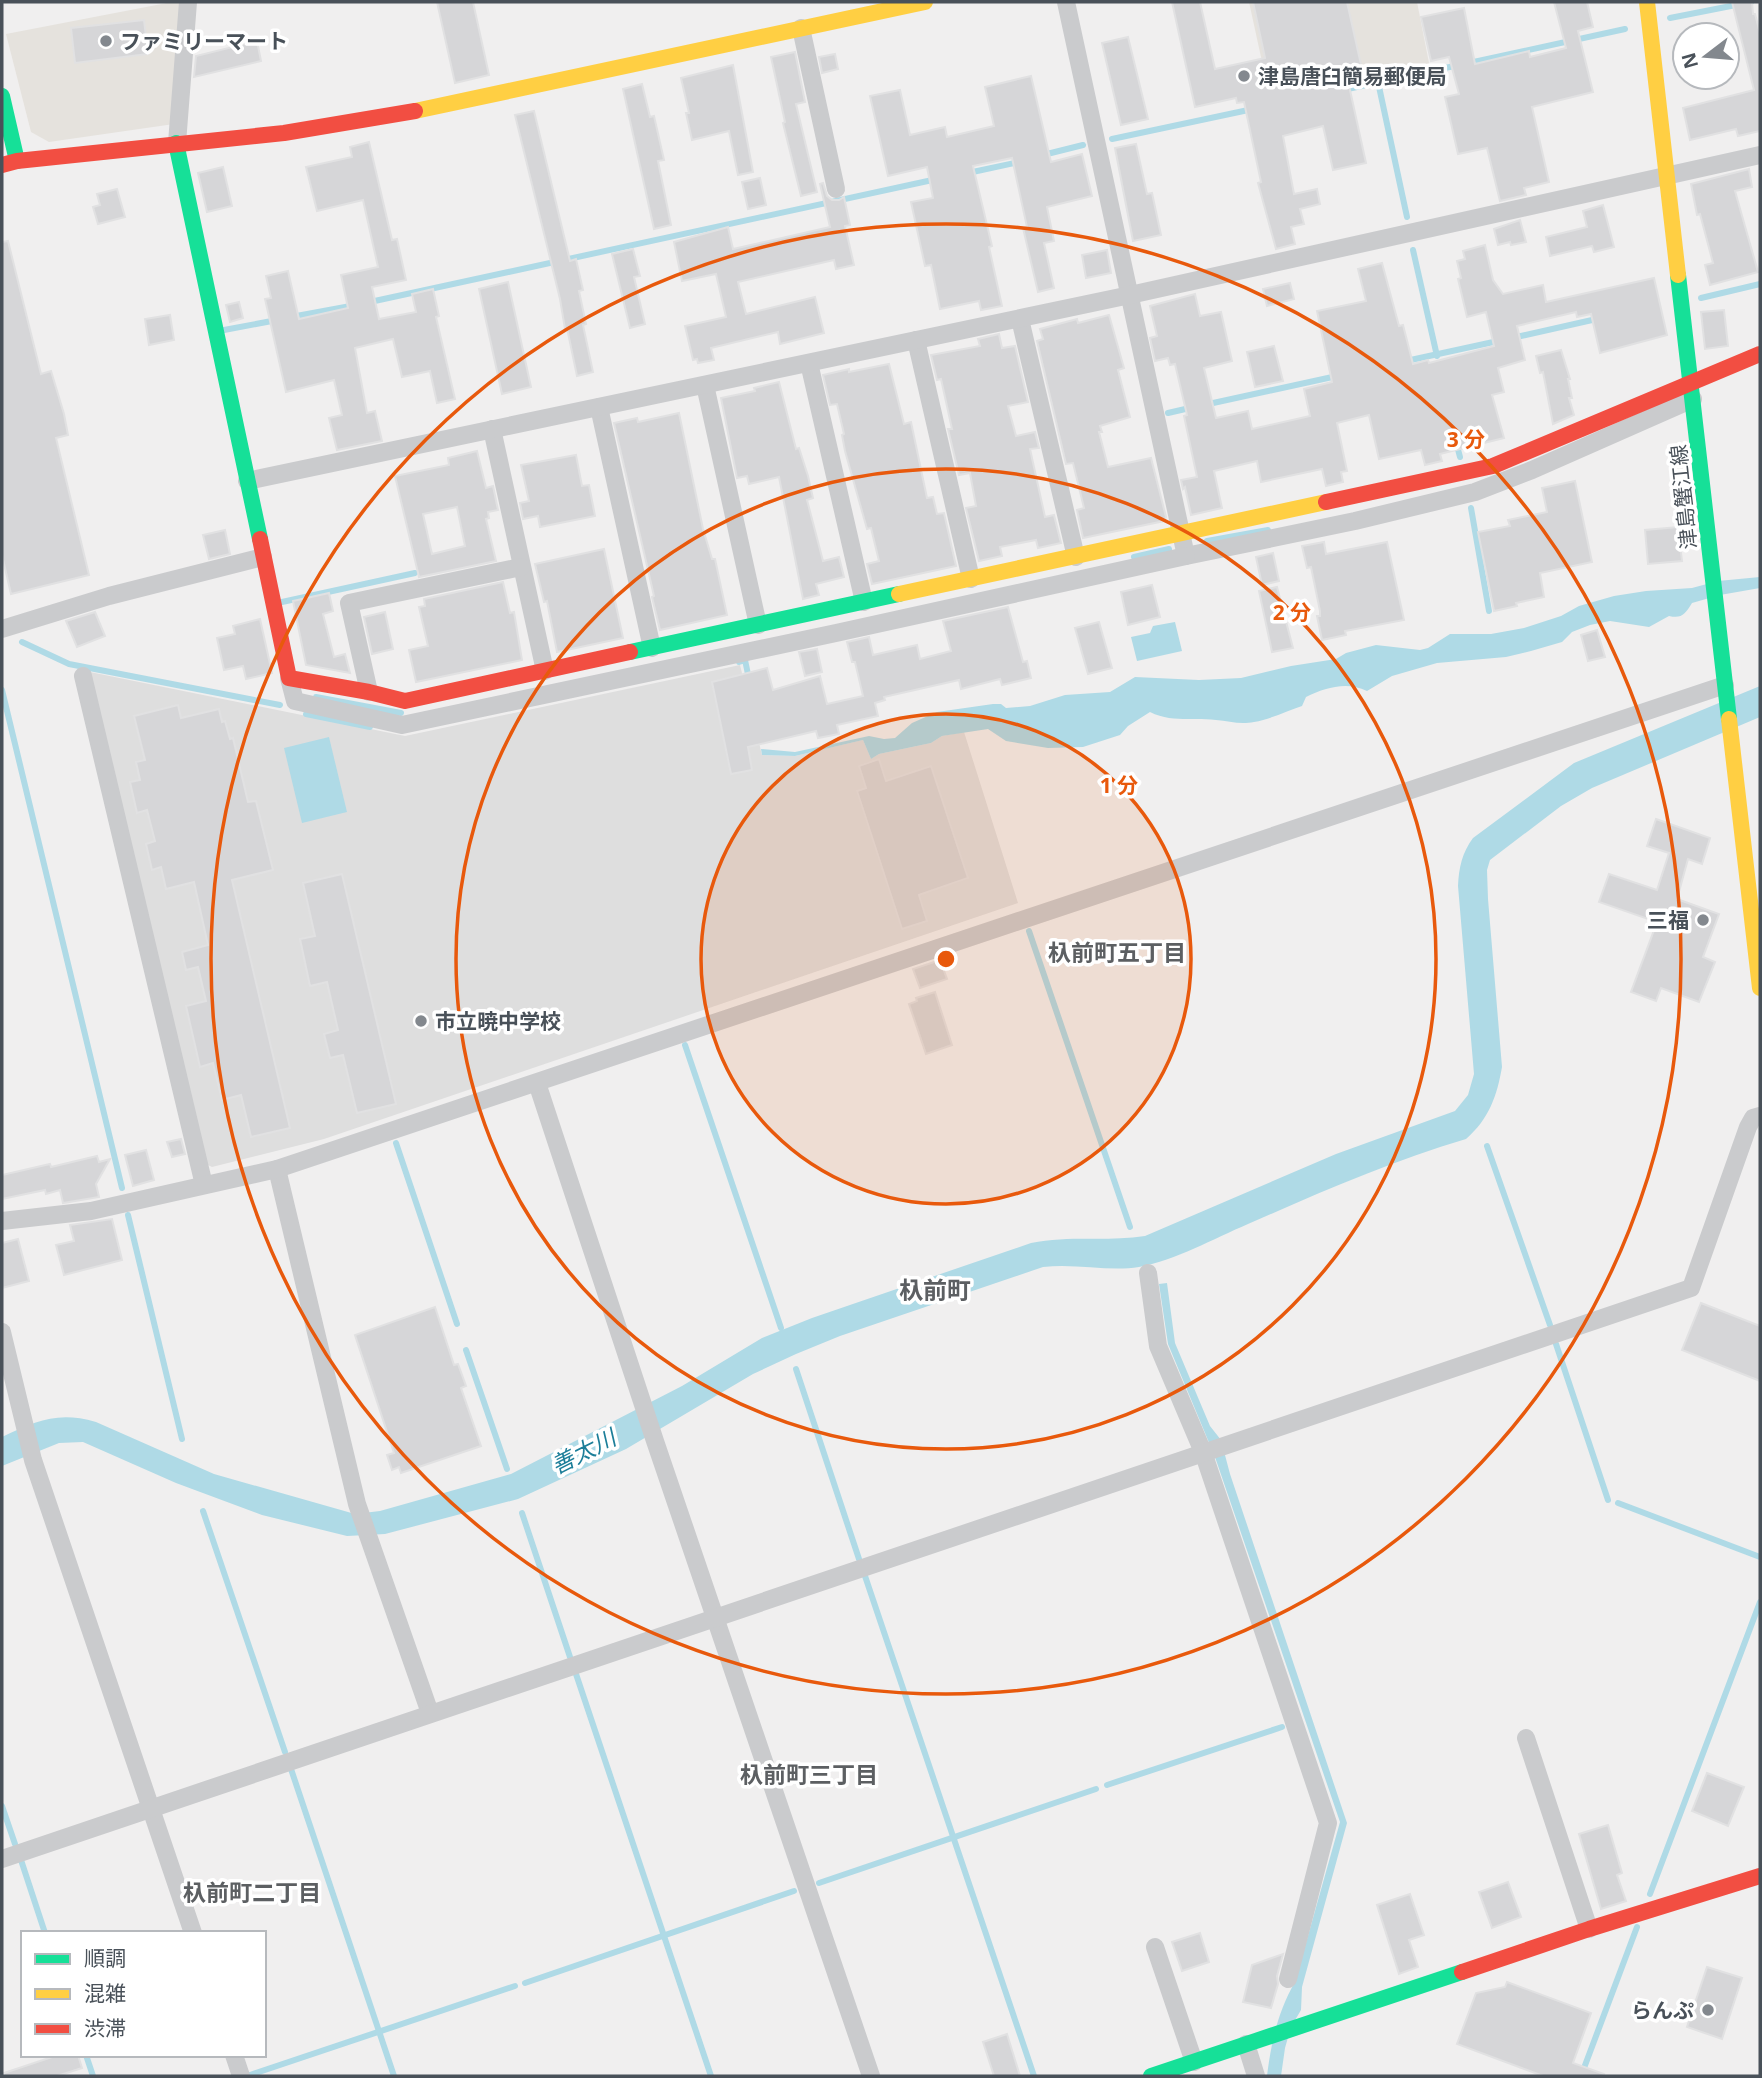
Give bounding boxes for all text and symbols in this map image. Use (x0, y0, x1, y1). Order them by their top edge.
north arrow (1671, 21, 1741, 91)
place label: ファミリーマート (120, 27, 288, 55)
marker: ファミリーマート (98, 33, 114, 49)
text: N (1675, 50, 1704, 72)
place label: 津島唐臼簡易郵便局 (1258, 62, 1447, 90)
marker: 津島唐臼簡易郵便局 (1236, 68, 1252, 84)
text: 3 分 (1447, 425, 1485, 453)
street label: 津島蟹江線 (1664, 443, 1702, 551)
text: 2 分 (1273, 598, 1311, 626)
text: 1 分 (1100, 771, 1138, 799)
place label: 三福 (1647, 906, 1689, 934)
marker: 三福 (1695, 912, 1711, 928)
district label: 杁前町五丁目 (1048, 936, 1186, 968)
centre of rings (934, 947, 958, 971)
place label: 市立暁中学校 (435, 1007, 561, 1035)
marker: 市立暁中学校 (413, 1013, 429, 1029)
district label: 杁前町 (899, 1273, 971, 1306)
water label: 善太川 (545, 1420, 624, 1481)
district label: 杁前町三丁目 (740, 1758, 878, 1790)
district label: 杁前町二丁目 (183, 1876, 321, 1908)
legend (21, 1931, 266, 2057)
text: 順調 (84, 1944, 126, 1972)
text: 混雑 (84, 1979, 126, 2007)
place label: らんぷ (1631, 1996, 1694, 2024)
marker: らんぷ (1700, 2002, 1716, 2018)
text: 渋滞 (84, 2014, 126, 2042)

